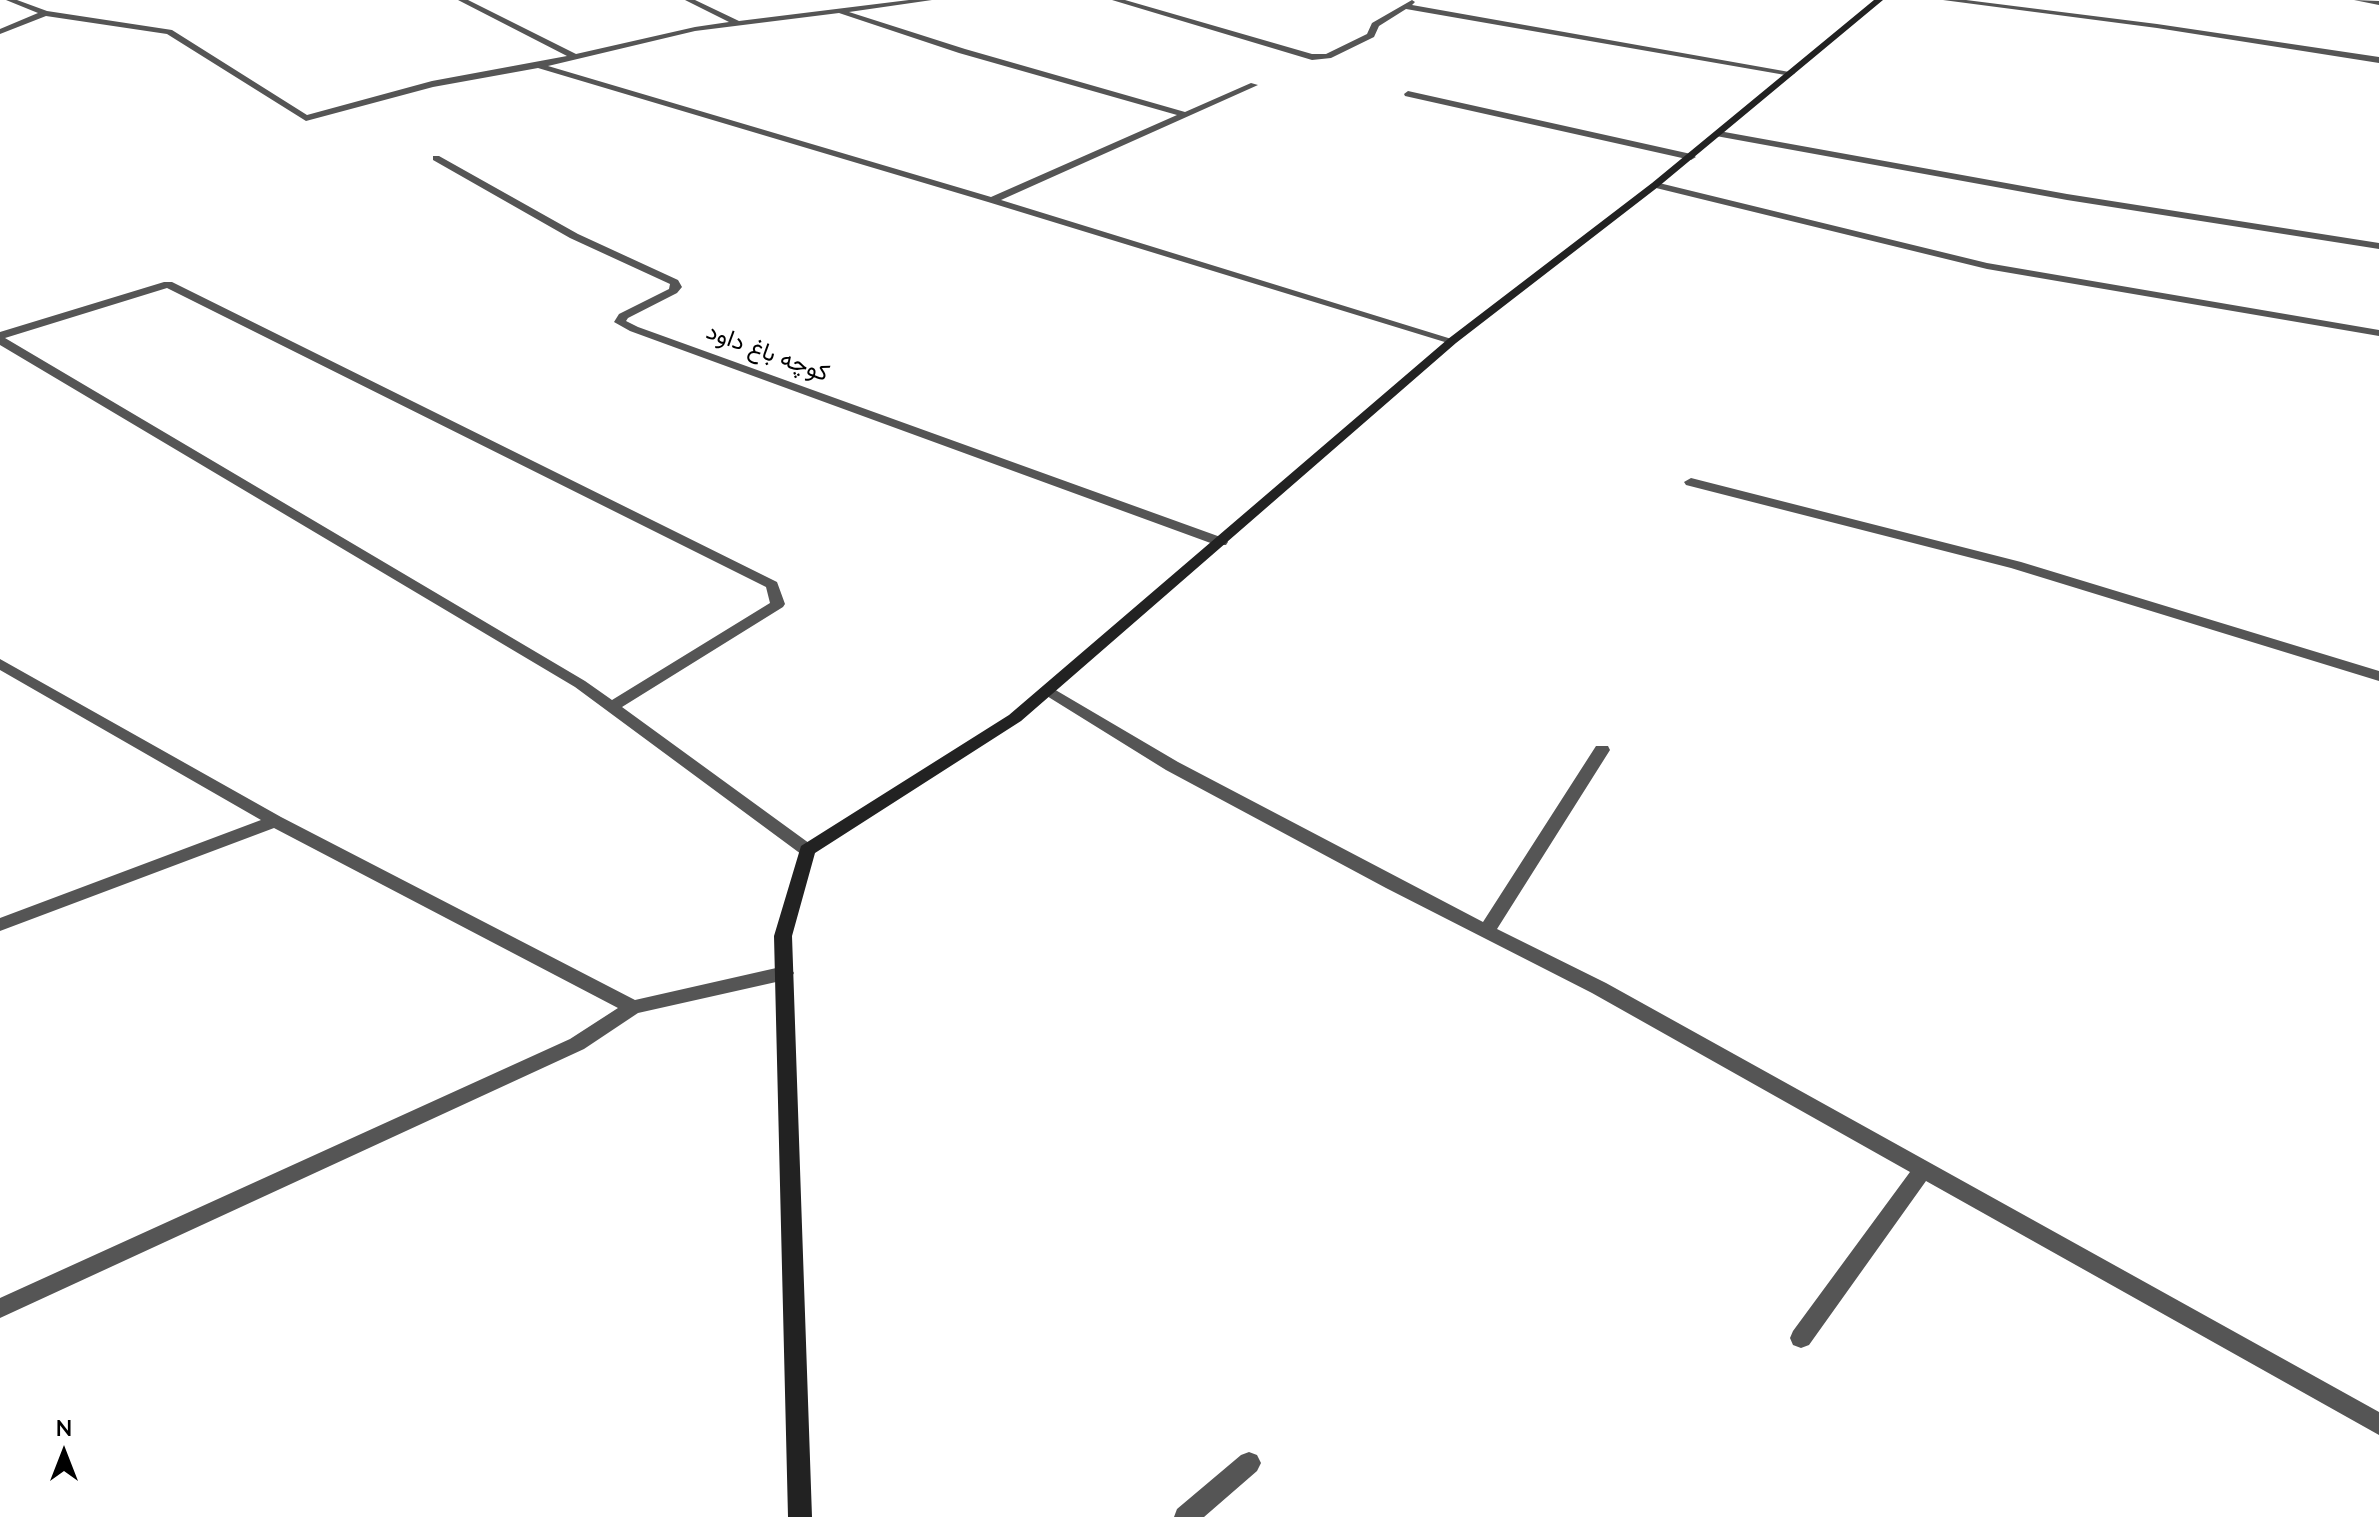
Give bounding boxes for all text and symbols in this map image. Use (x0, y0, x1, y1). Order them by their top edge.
street label: کوچه باغ داود (702, 318, 832, 390)
north arrow (24, 1413, 104, 1493)
text: N (56, 1414, 72, 1444)

